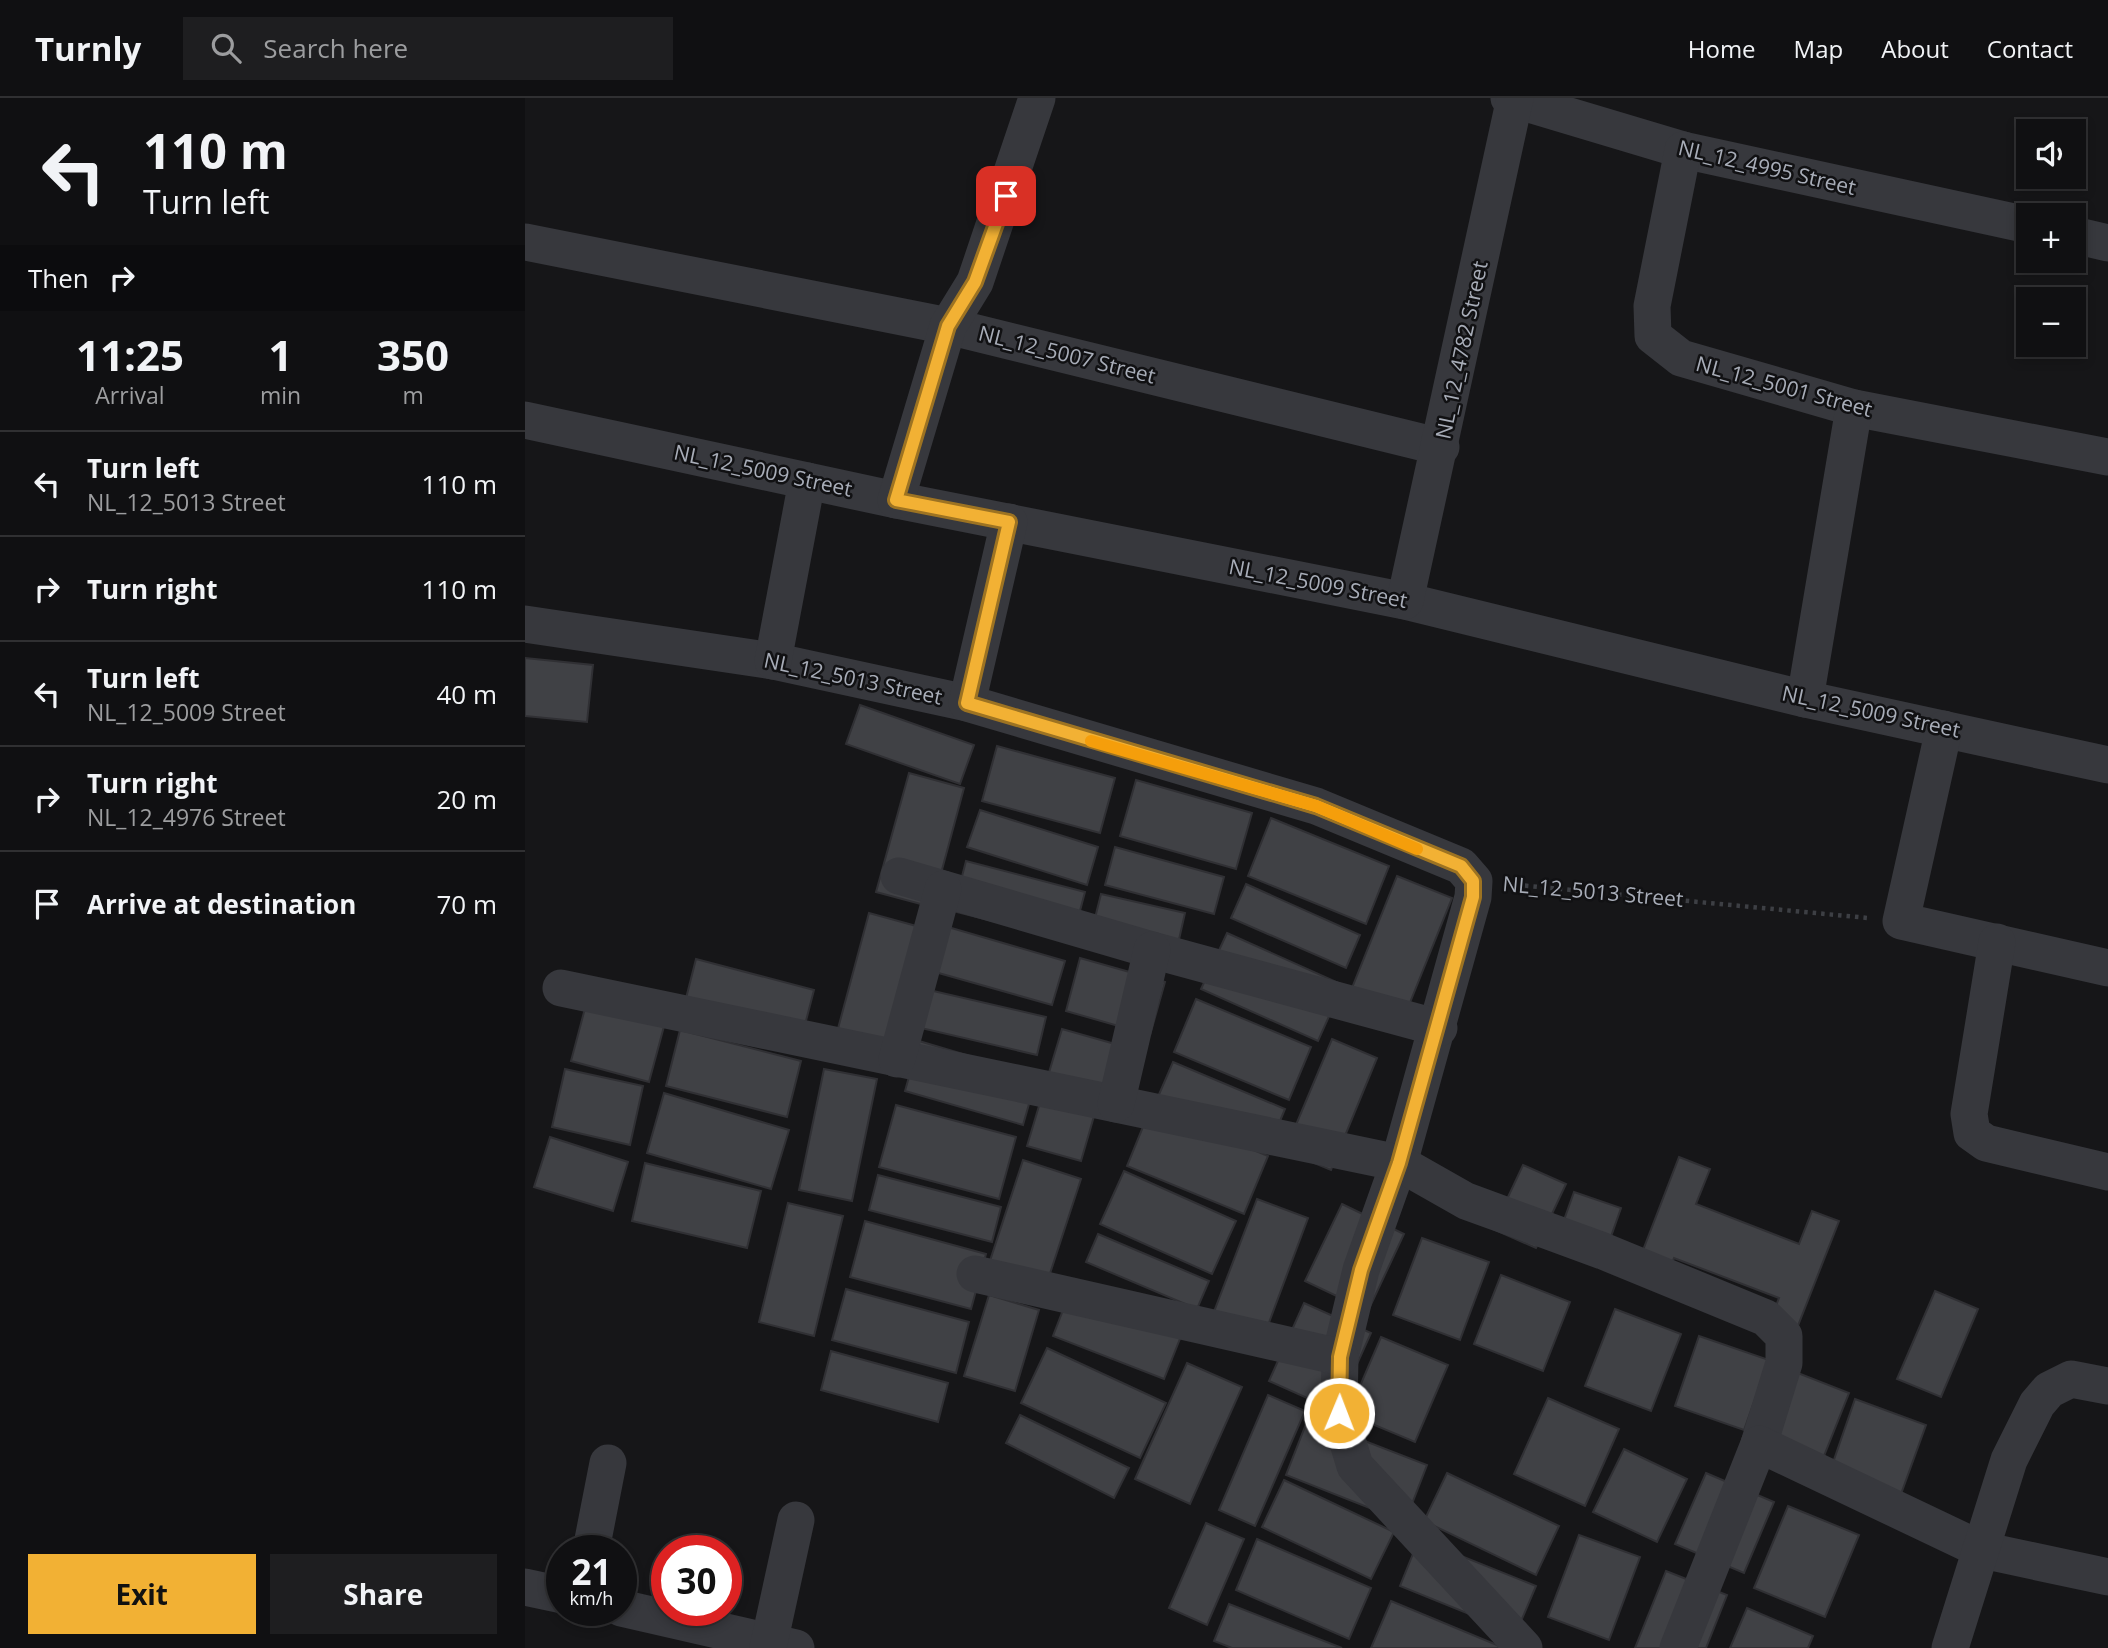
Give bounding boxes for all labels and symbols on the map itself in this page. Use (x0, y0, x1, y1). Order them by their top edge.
street label: NL_12_4995 Street (1676, 133, 1859, 201)
pin (976, 166, 1036, 226)
street label: NL_12_4782 Street (1428, 258, 1494, 441)
street label: NL_12_5007 Street (976, 319, 1159, 390)
street label: NL_12_5001 Street (1693, 349, 1875, 423)
street label: NL_12_5009 Street (672, 437, 855, 503)
street label: NL_12_5009 Street (1227, 552, 1410, 614)
street label: NL_12_5013 Street (762, 645, 945, 711)
street label: NL_12_5009 Street (1780, 678, 1963, 744)
street label: NL_12_5013 Street (1502, 869, 1685, 913)
position arrow (1302, 1376, 1376, 1450)
speed limit sign: 30 (651, 1535, 742, 1626)

